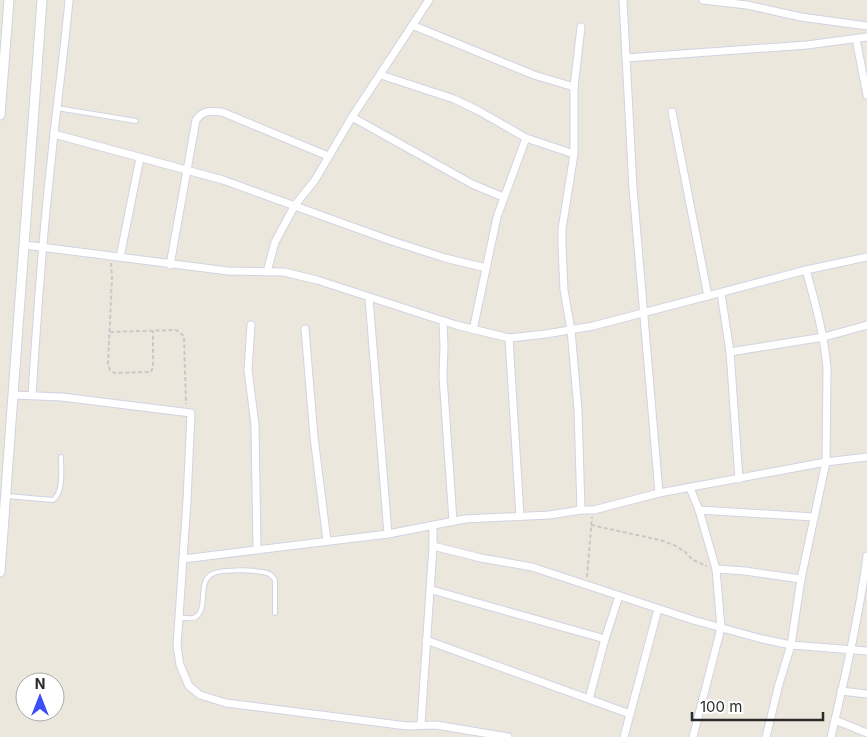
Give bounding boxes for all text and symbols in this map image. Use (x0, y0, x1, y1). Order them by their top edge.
north arrow (15, 672, 65, 722)
text: N (35, 675, 45, 692)
scale bar (692, 690, 823, 722)
text: 100 m (700, 697, 742, 716)

